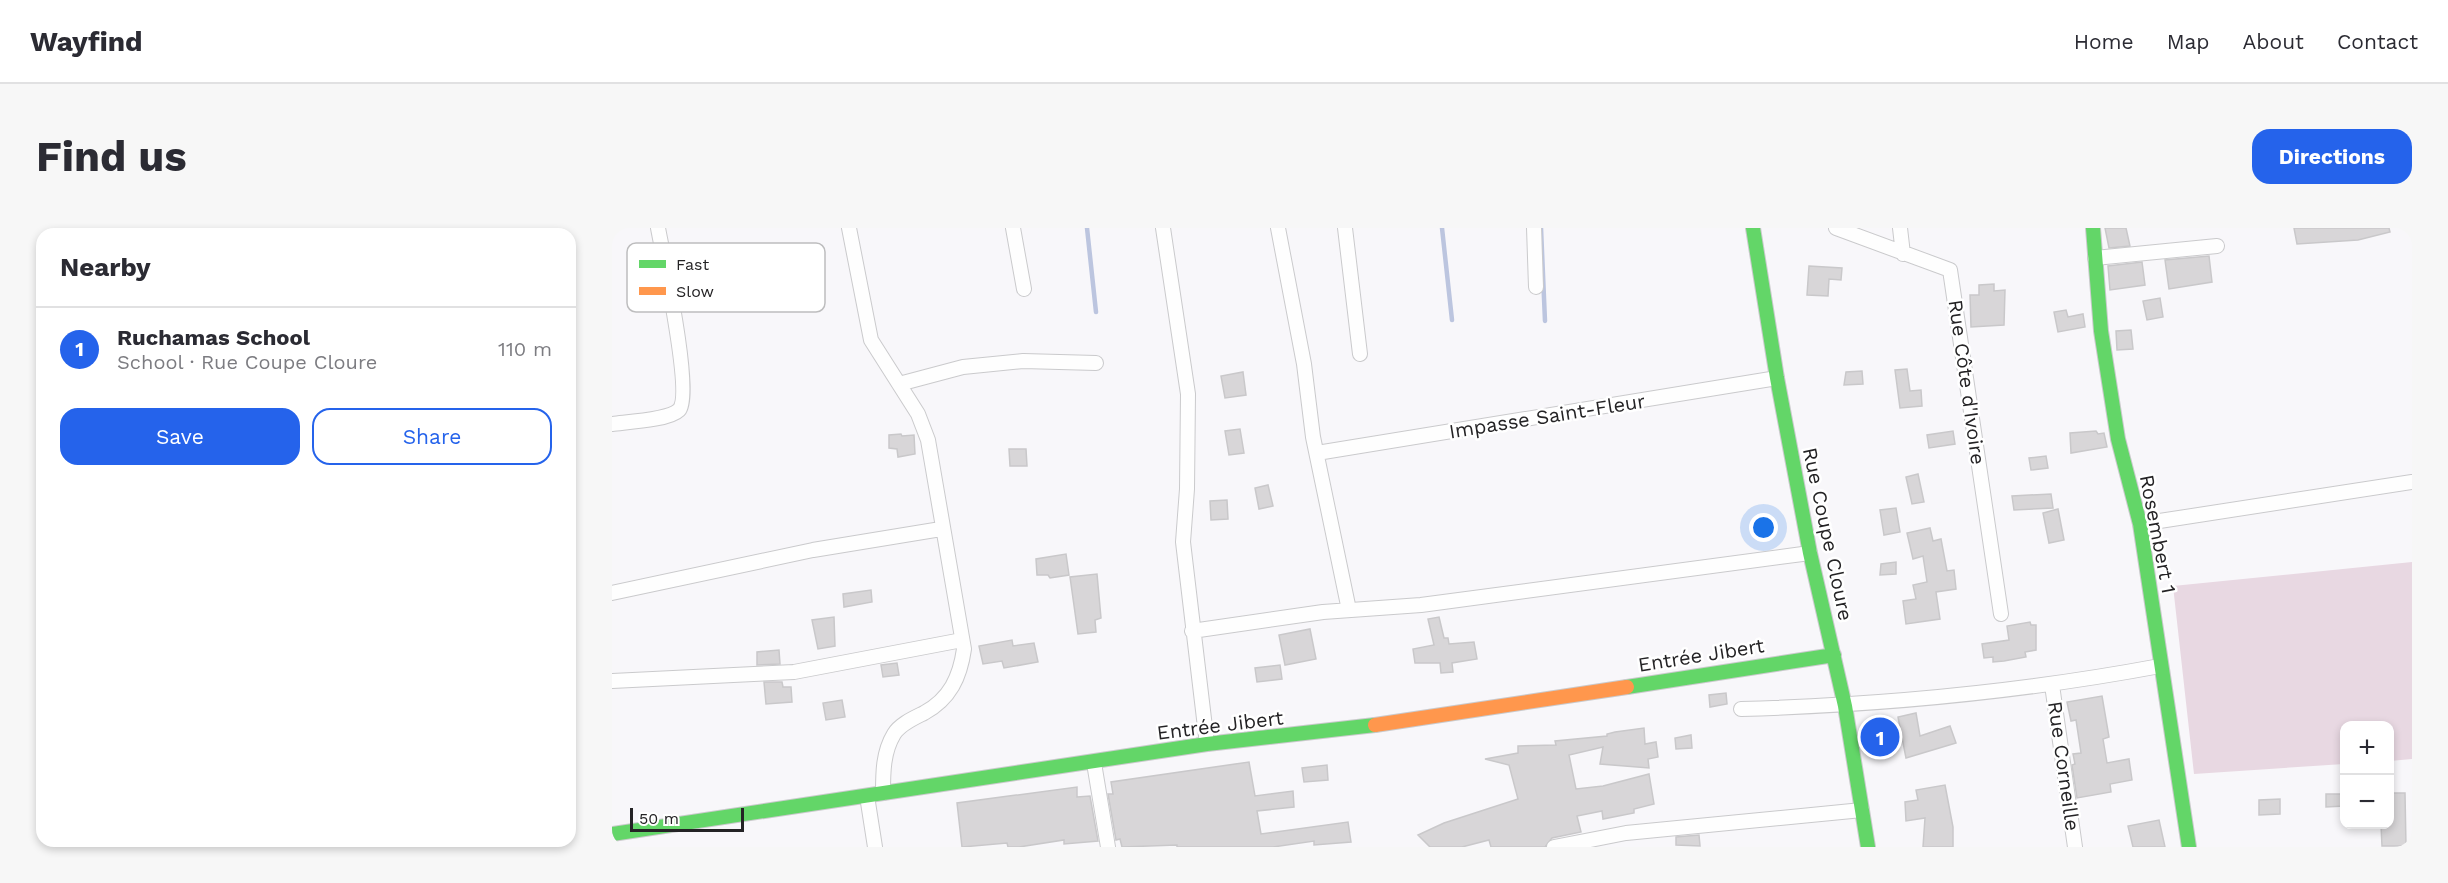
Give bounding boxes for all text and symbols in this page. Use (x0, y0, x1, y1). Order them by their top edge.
text: Wayfind (30, 25, 143, 58)
text: Home (2074, 29, 2134, 54)
text: Map (2167, 29, 2210, 54)
text: About (2243, 29, 2304, 54)
text: Contact (2337, 29, 2418, 54)
button: Directions (2252, 129, 2412, 184)
text: Find us (36, 132, 187, 181)
legend (627, 243, 825, 312)
text: Nearby (60, 252, 151, 282)
text: Fast (676, 255, 709, 274)
text: Slow (676, 282, 714, 301)
street label: Rue Côte d'Ivoire (1944, 298, 1990, 466)
text: Ruchamas School (117, 325, 310, 350)
text: 1 (75, 337, 84, 361)
text: 110 m (498, 337, 552, 361)
text: School · Rue Coupe Cloure (117, 350, 377, 374)
street label: Impasse Saint-Fleur (1447, 389, 1647, 443)
button: Save (60, 408, 300, 465)
button: Share (312, 408, 552, 465)
street label: Rue Coupe Cloure (1798, 445, 1858, 623)
street label: Rosembert 1 (2135, 473, 2181, 595)
your location (1749, 513, 1778, 542)
street label: Entrée Jibert (1636, 633, 1766, 677)
street label: Rue Corneille (2043, 700, 2085, 832)
street label: Entrée Jibert (1155, 705, 1285, 745)
pin: 1 (1860, 714, 1900, 760)
map controls (2340, 721, 2394, 829)
button: + (2340, 721, 2394, 775)
button: − (2340, 775, 2394, 829)
scale bar (630, 805, 744, 832)
text: 50 m (639, 809, 679, 828)

